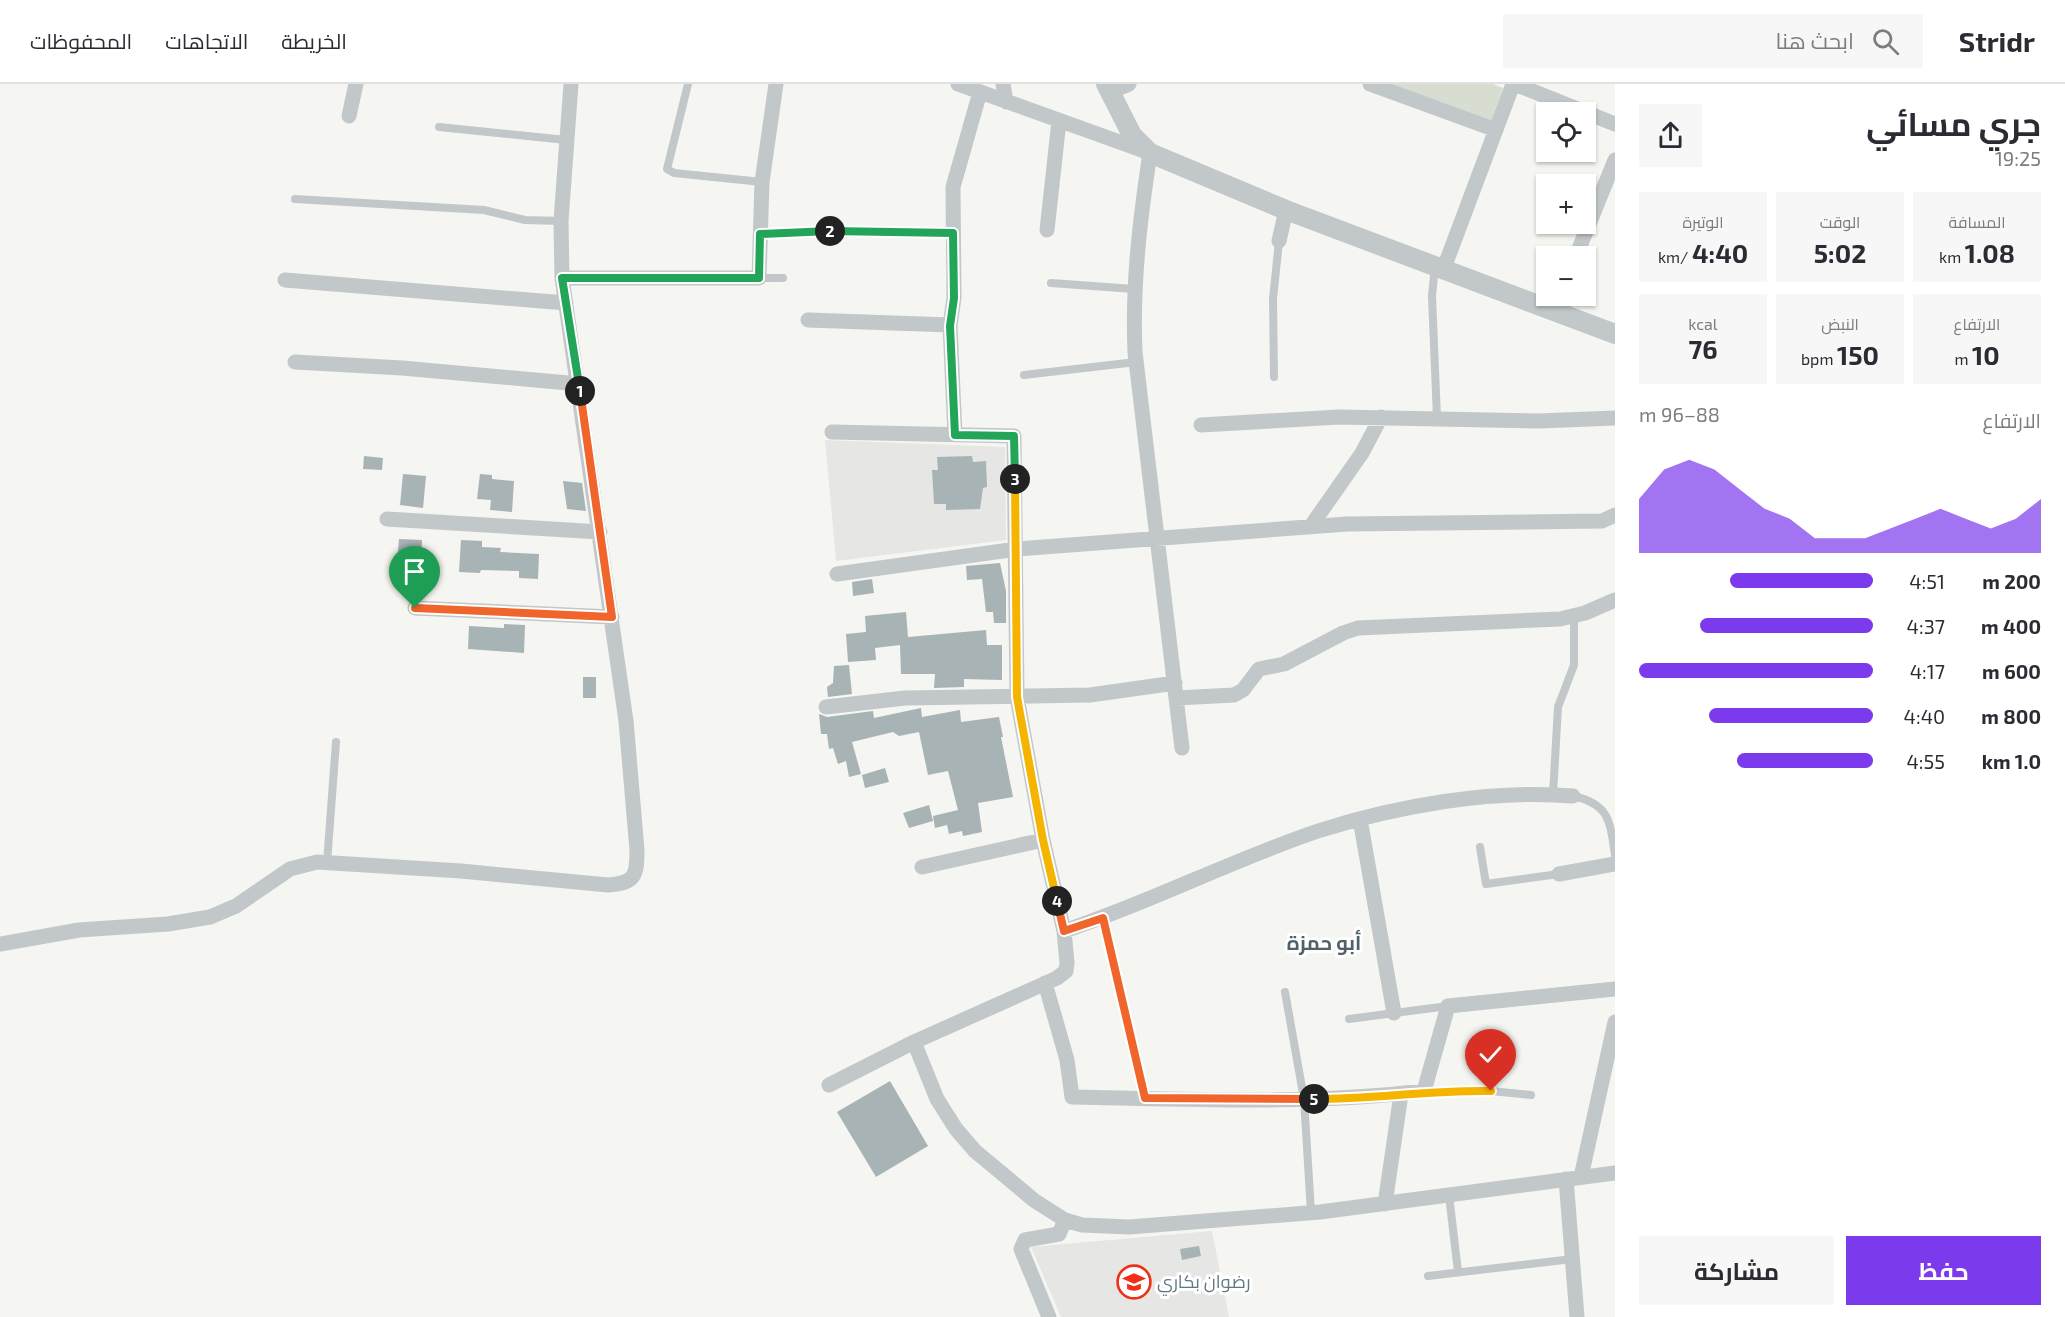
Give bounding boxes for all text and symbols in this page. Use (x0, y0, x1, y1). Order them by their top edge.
search box (1503, 14, 1923, 68)
text: Stridr (1959, 24, 2035, 58)
icon: search (1869, 25, 1902, 58)
text: ابحث هنا (1775, 27, 1854, 53)
text: المحفوظات (30, 28, 132, 53)
text: الاتجاهات (165, 28, 248, 53)
text: الخريطة (281, 28, 347, 53)
map controls (1536, 102, 1596, 306)
button: locate (1536, 102, 1596, 162)
text: جري مسائي (1866, 103, 2041, 143)
button: share (1639, 104, 1702, 167)
text: 19:25 (1995, 146, 2041, 170)
button: + (1536, 174, 1596, 234)
text: الوتيرة (1682, 212, 1724, 231)
text: الوقت (1820, 212, 1860, 231)
text: المسافة (1949, 212, 2005, 231)
pin: 2 (815, 216, 845, 246)
text: 2 (825, 221, 835, 240)
text: 4:40 (1692, 237, 1748, 268)
text: 5:02 (1814, 237, 1866, 268)
text: 1.08 (1965, 237, 2015, 268)
button: − (1536, 246, 1596, 306)
text: /km (1658, 247, 1692, 266)
text: km (1939, 247, 1965, 266)
text: kcal (1688, 314, 1718, 333)
text: النبض (1821, 314, 1859, 333)
text: الارتفاع (1954, 314, 2000, 333)
text: 76 (1688, 333, 1718, 364)
text: 150 (1837, 339, 1879, 370)
text: 10 (1972, 339, 2000, 370)
text: bpm (1801, 349, 1837, 368)
text: m (1954, 349, 1972, 368)
pin: 1 (565, 376, 595, 406)
text: 1 (577, 381, 583, 400)
text: 88–96 m (1639, 402, 1720, 426)
text: الارتفاع (1982, 408, 2041, 432)
pin: 3 (1000, 464, 1030, 494)
text: 3 (1010, 469, 1020, 488)
pin (389, 546, 440, 608)
icon: arrive (398, 555, 431, 588)
text: 4:51 (1909, 569, 1945, 593)
text: 200 m (1982, 569, 2041, 593)
text: 4:37 (1907, 614, 1945, 638)
text: 400 m (1981, 614, 2041, 638)
text: 4:17 (1910, 659, 1945, 683)
text: 600 m (1982, 659, 2041, 683)
text: 4:40 (1904, 704, 1945, 728)
text: 800 m (1981, 704, 2041, 728)
text: 4:55 (1907, 749, 1945, 773)
text: 1.0 km (1982, 749, 2041, 773)
pin: 4 (1042, 886, 1072, 916)
text: 4 (1052, 891, 1062, 910)
district label: أبو حمزة (1287, 929, 1361, 955)
pin (1465, 1029, 1516, 1091)
icon: check (1474, 1038, 1507, 1071)
pin: 5 (1299, 1084, 1329, 1114)
text: 5 (1310, 1089, 1318, 1108)
button: مشاركة (1639, 1236, 1834, 1305)
button: حفظ (1846, 1236, 2041, 1305)
school or university icon: رضوان بكاري (1116, 1264, 1152, 1300)
place label: رضوان بكاري (1157, 1270, 1251, 1296)

